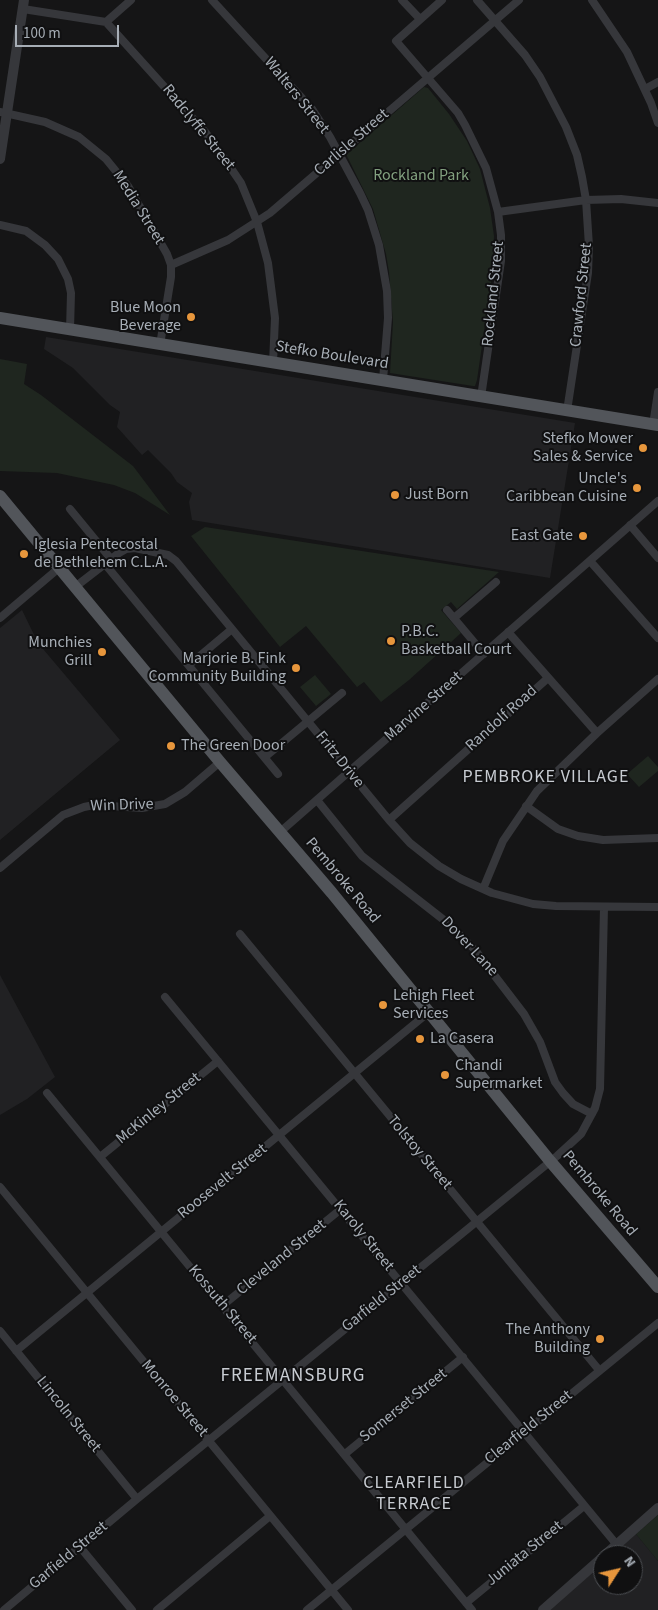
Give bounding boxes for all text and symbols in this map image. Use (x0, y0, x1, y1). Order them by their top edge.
scale bar (18, 15, 121, 47)
text: 100 m (23, 23, 61, 44)
street label: Walters Street (259, 54, 333, 138)
street label: Radclyffe Street (157, 81, 239, 175)
street label: Carlisle Street (311, 105, 393, 181)
park label: Rockland Park (373, 166, 469, 186)
street label: Media Street (108, 167, 168, 249)
street label: Rockland Street (479, 240, 509, 348)
street label: Crawford Street (567, 242, 597, 348)
place label: Blue Moon Beverage (110, 298, 181, 336)
marker: Blue Moon Beverage (185, 311, 197, 323)
street label: Stefko Boulevard (274, 338, 390, 374)
place label: Stefko Mower Sales & Service (533, 429, 633, 467)
marker: Stefko Mower Sales & Service (637, 442, 649, 454)
place label: Uncle's Caribbean Cuisine (506, 469, 627, 507)
marker: Uncle's Caribbean Cuisine (631, 482, 643, 494)
place label: Just Born (405, 485, 469, 505)
marker: Just Born (389, 489, 401, 501)
place label: East Gate (511, 526, 573, 546)
marker: East Gate (577, 530, 589, 542)
place label: Iglesia Pentecostal de Bethlehem C.L.A. (34, 535, 168, 573)
marker: Iglesia Pentecostal de Bethlehem C.L.A. (18, 548, 30, 560)
place label: P.B.C. Basketball Court (401, 622, 512, 660)
place label: Munchies Grill (28, 633, 92, 671)
marker: P.B.C. Basketball Court (385, 635, 397, 647)
marker: Munchies Grill (96, 646, 108, 658)
place label: Marjorie B. Fink Community Building (148, 649, 286, 687)
marker: Marjorie B. Fink Community Building (290, 662, 302, 674)
street label: Marvine Street (381, 668, 467, 746)
street label: Randolf Road (462, 682, 542, 756)
street label: Fritz Drive (310, 728, 368, 792)
place label: The Green Door (181, 736, 285, 756)
marker: The Green Door (165, 740, 177, 752)
district label: PEMBROKE VILLAGE (461, 767, 631, 789)
street label: Win Drive (90, 795, 154, 817)
street label: Pembroke Road (301, 834, 383, 928)
street label: Dover Lane (436, 913, 502, 981)
place label: Lehigh Fleet Services (393, 986, 474, 1024)
marker: Lehigh Fleet Services (377, 999, 389, 1011)
place label: La Casera (430, 1029, 494, 1049)
marker: La Casera (414, 1033, 426, 1045)
place label: Chandi Supermarket (455, 1056, 542, 1094)
street label: McKinley Street (113, 1069, 205, 1149)
marker: Chandi Supermarket (439, 1069, 451, 1081)
street label: Tolstoy Street (382, 1112, 456, 1194)
street label: Roosevelt Street (175, 1140, 271, 1224)
street label: Pembroke Road (558, 1147, 640, 1241)
street label: Karoly Street (328, 1196, 398, 1276)
street label: Cleveland Street (233, 1216, 331, 1300)
street label: Garfield Street (339, 1261, 425, 1337)
street label: Kossuth Street (183, 1262, 261, 1348)
place label: The Anthony Building (505, 1320, 590, 1358)
marker: The Anthony Building (594, 1333, 606, 1345)
street label: Monroe Street (136, 1357, 212, 1441)
street label: Somerset Street (356, 1365, 452, 1447)
district label: FREEMANSBURG (219, 1366, 367, 1388)
street label: Lincoln Street (32, 1373, 104, 1457)
street label: Clearfield Street (481, 1387, 577, 1469)
district label: CLEARFIELD TERRACE (362, 1473, 466, 1516)
street label: Juniata Street (483, 1517, 567, 1591)
street label: Garfield Street (26, 1518, 112, 1594)
north arrow (593, 1545, 643, 1595)
text: N (619, 1552, 640, 1572)

